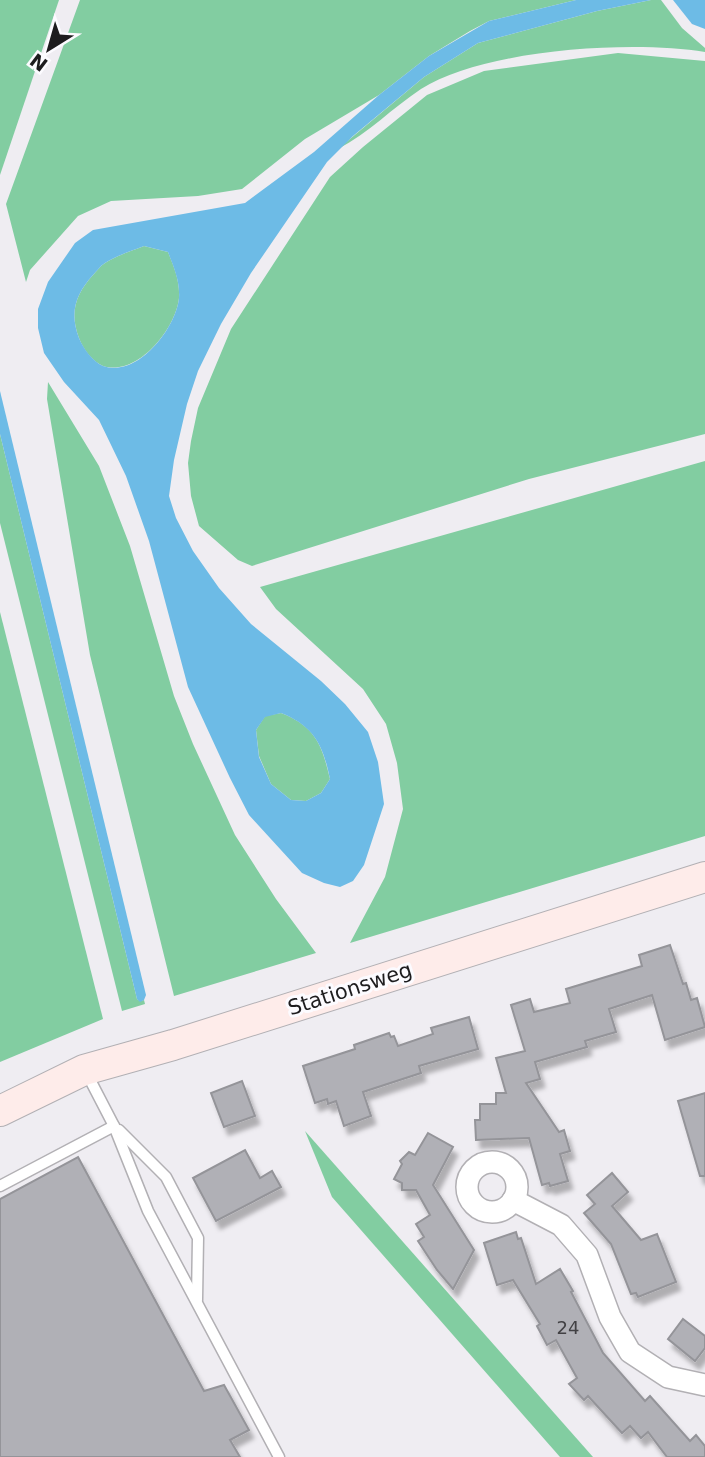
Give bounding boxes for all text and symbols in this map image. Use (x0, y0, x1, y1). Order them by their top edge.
north arrow (14, 14, 84, 84)
text: N (26, 49, 52, 76)
street label: Stationsweg (285, 958, 415, 1020)
house number: 24 (557, 1317, 579, 1338)

